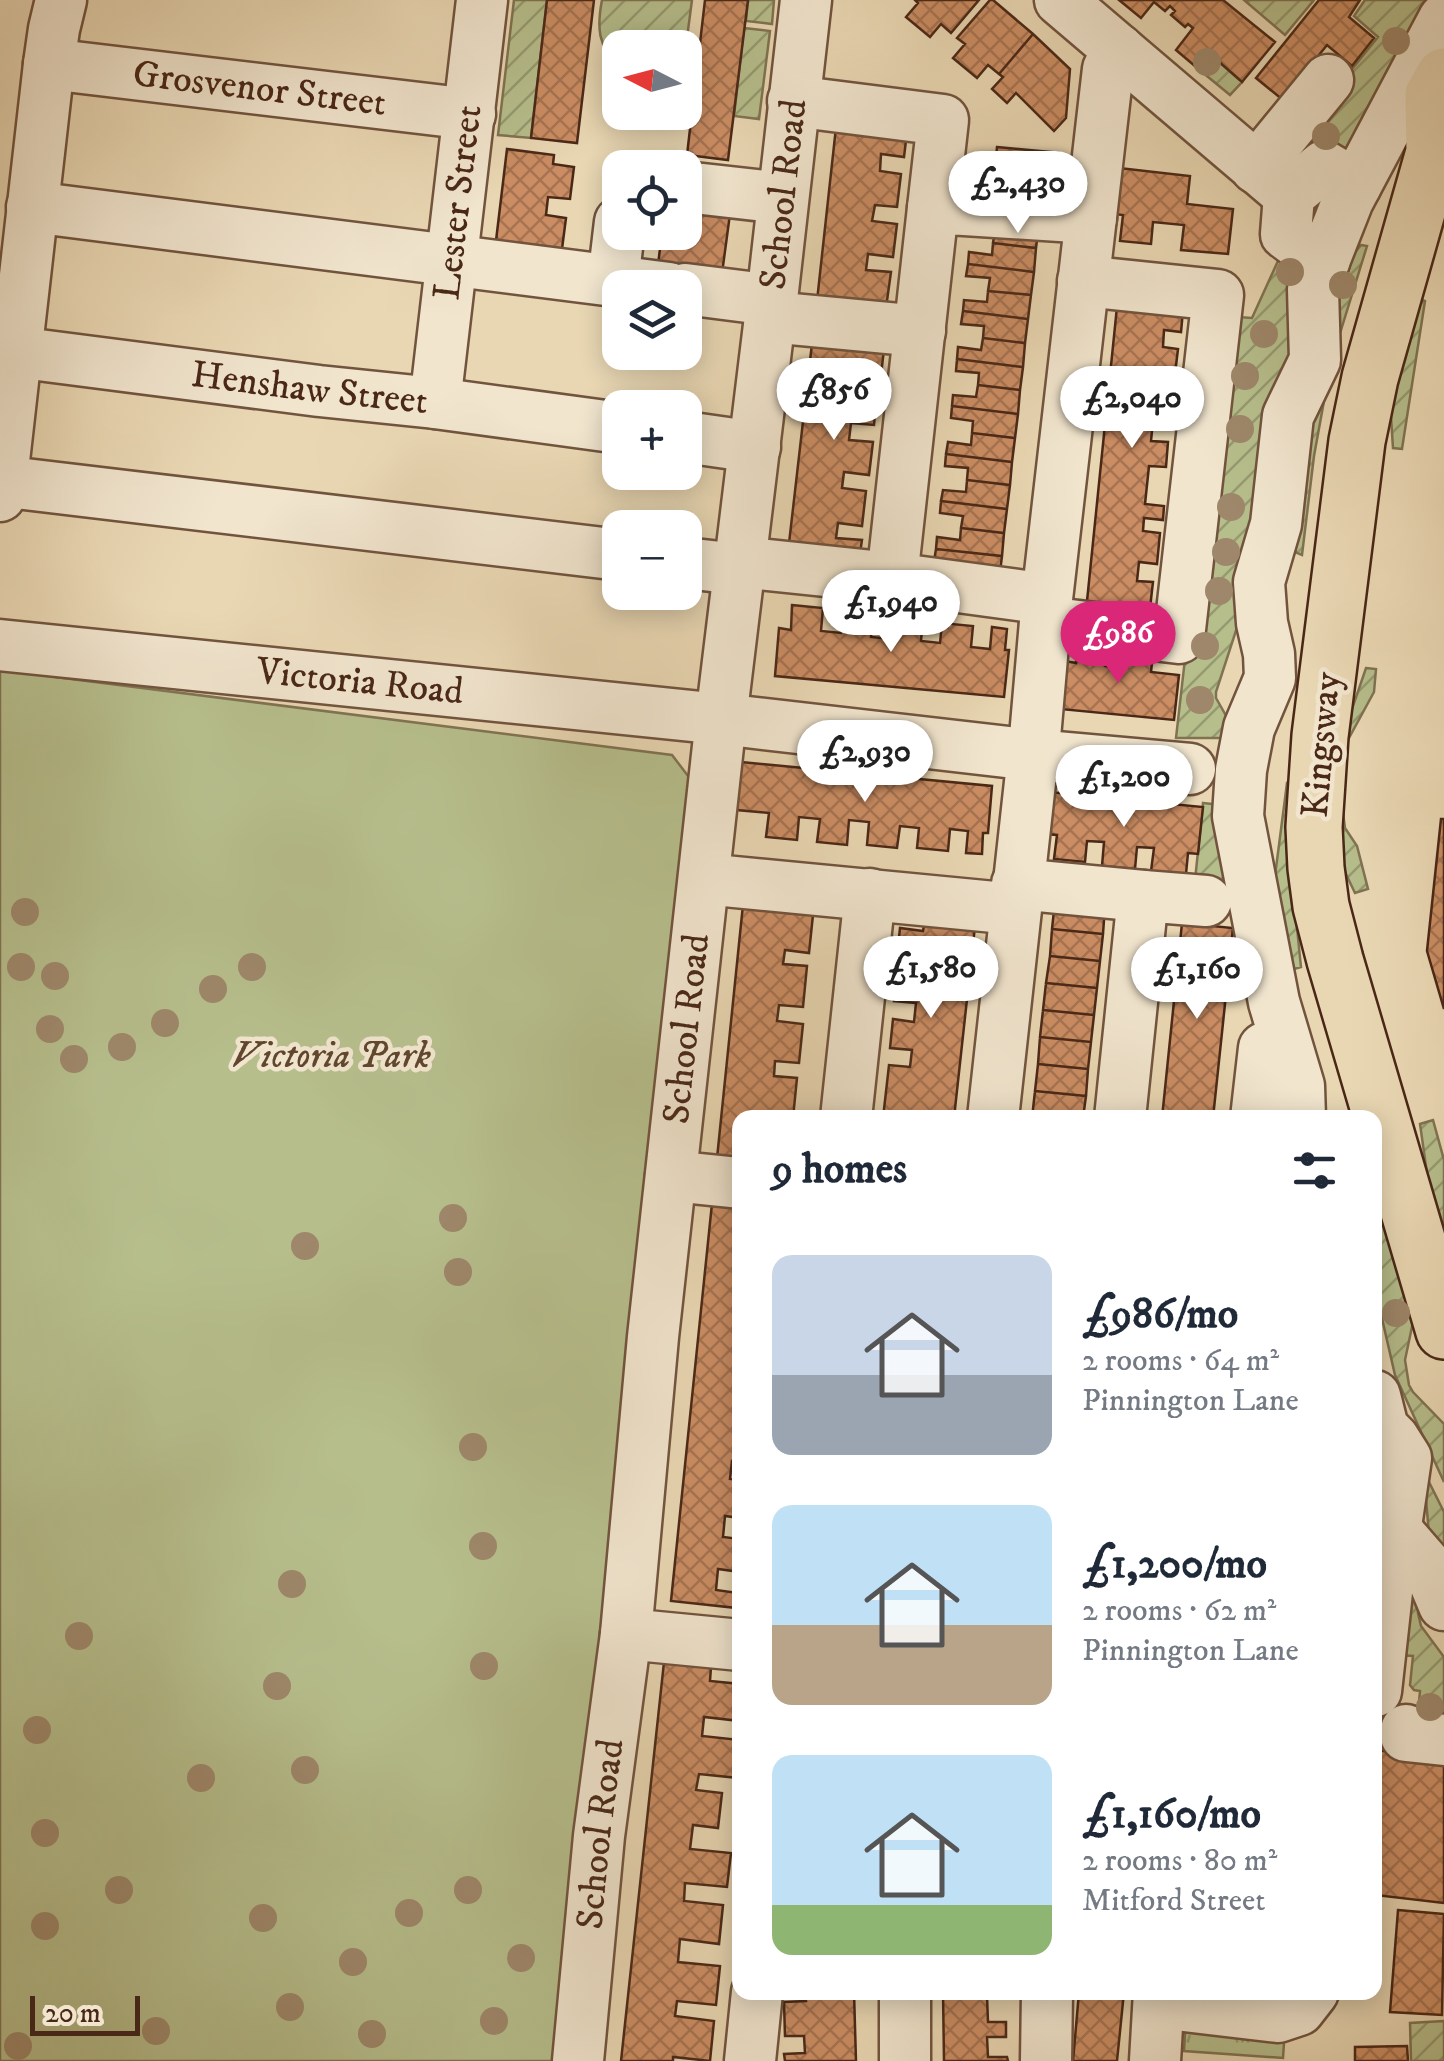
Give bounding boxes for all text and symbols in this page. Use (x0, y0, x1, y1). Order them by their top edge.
north arrow (602, 30, 702, 130)
map controls (602, 30, 702, 610)
street label: Grosvenor Street (130, 50, 389, 128)
street label: School Road (749, 97, 819, 292)
street label: Lester Street (423, 102, 494, 302)
button: locate (602, 150, 702, 250)
pin: £2,430 (937, 151, 1099, 236)
text: £2,430 (970, 163, 1066, 203)
button: layers (602, 270, 702, 370)
street label: Henshaw Street (188, 351, 430, 426)
pin: £856 (775, 358, 893, 443)
pin: £2,040 (1051, 366, 1213, 451)
text: £856 (799, 370, 869, 410)
text: £2,040 (1082, 378, 1182, 418)
button: + (602, 390, 702, 490)
button: − (602, 510, 702, 610)
pin: £1,940 (810, 570, 972, 655)
text: £1,940 (844, 582, 938, 622)
pin: £986 (1059, 601, 1177, 686)
text: £986 (1083, 613, 1153, 653)
street label: Victoria Road (253, 647, 466, 716)
street label: Kingsway (1292, 669, 1352, 820)
pin: £2,930 (784, 720, 946, 805)
text: £2,930 (819, 732, 911, 772)
pin: £1,200 (1043, 745, 1205, 830)
text: £1,200 (1078, 757, 1170, 797)
street label: School Road (653, 931, 721, 1127)
pin: £1,580 (850, 936, 1012, 1021)
pin: £1,160 (1116, 937, 1278, 1022)
text: £1,580 (885, 948, 977, 988)
text: £1,160 (1153, 949, 1241, 989)
park label: Victoria Park (231, 1032, 431, 1080)
icon: filters (1287, 1143, 1342, 1198)
text: 9 homes (772, 1144, 907, 1196)
text: £986/mo (1082, 1289, 1238, 1341)
icon: home (852, 1295, 972, 1415)
text: 2 rooms · 64 m² (1082, 1341, 1279, 1381)
text: Pinnington Lane (1082, 1381, 1299, 1421)
text: £1,200/mo (1082, 1539, 1267, 1591)
icon: home (852, 1545, 972, 1665)
text: 2 rooms · 62 m² (1082, 1591, 1276, 1631)
text: Pinnington Lane (1082, 1631, 1299, 1671)
street label: School Road (566, 1736, 636, 1931)
text: £1,160/mo (1082, 1789, 1261, 1841)
icon: home (852, 1795, 972, 1915)
text: 2 rooms · 80 m² (1082, 1841, 1277, 1881)
text: Mitford Street (1082, 1881, 1265, 1921)
scale bar (30, 1991, 140, 2036)
text: 20 m (45, 1996, 101, 2031)

